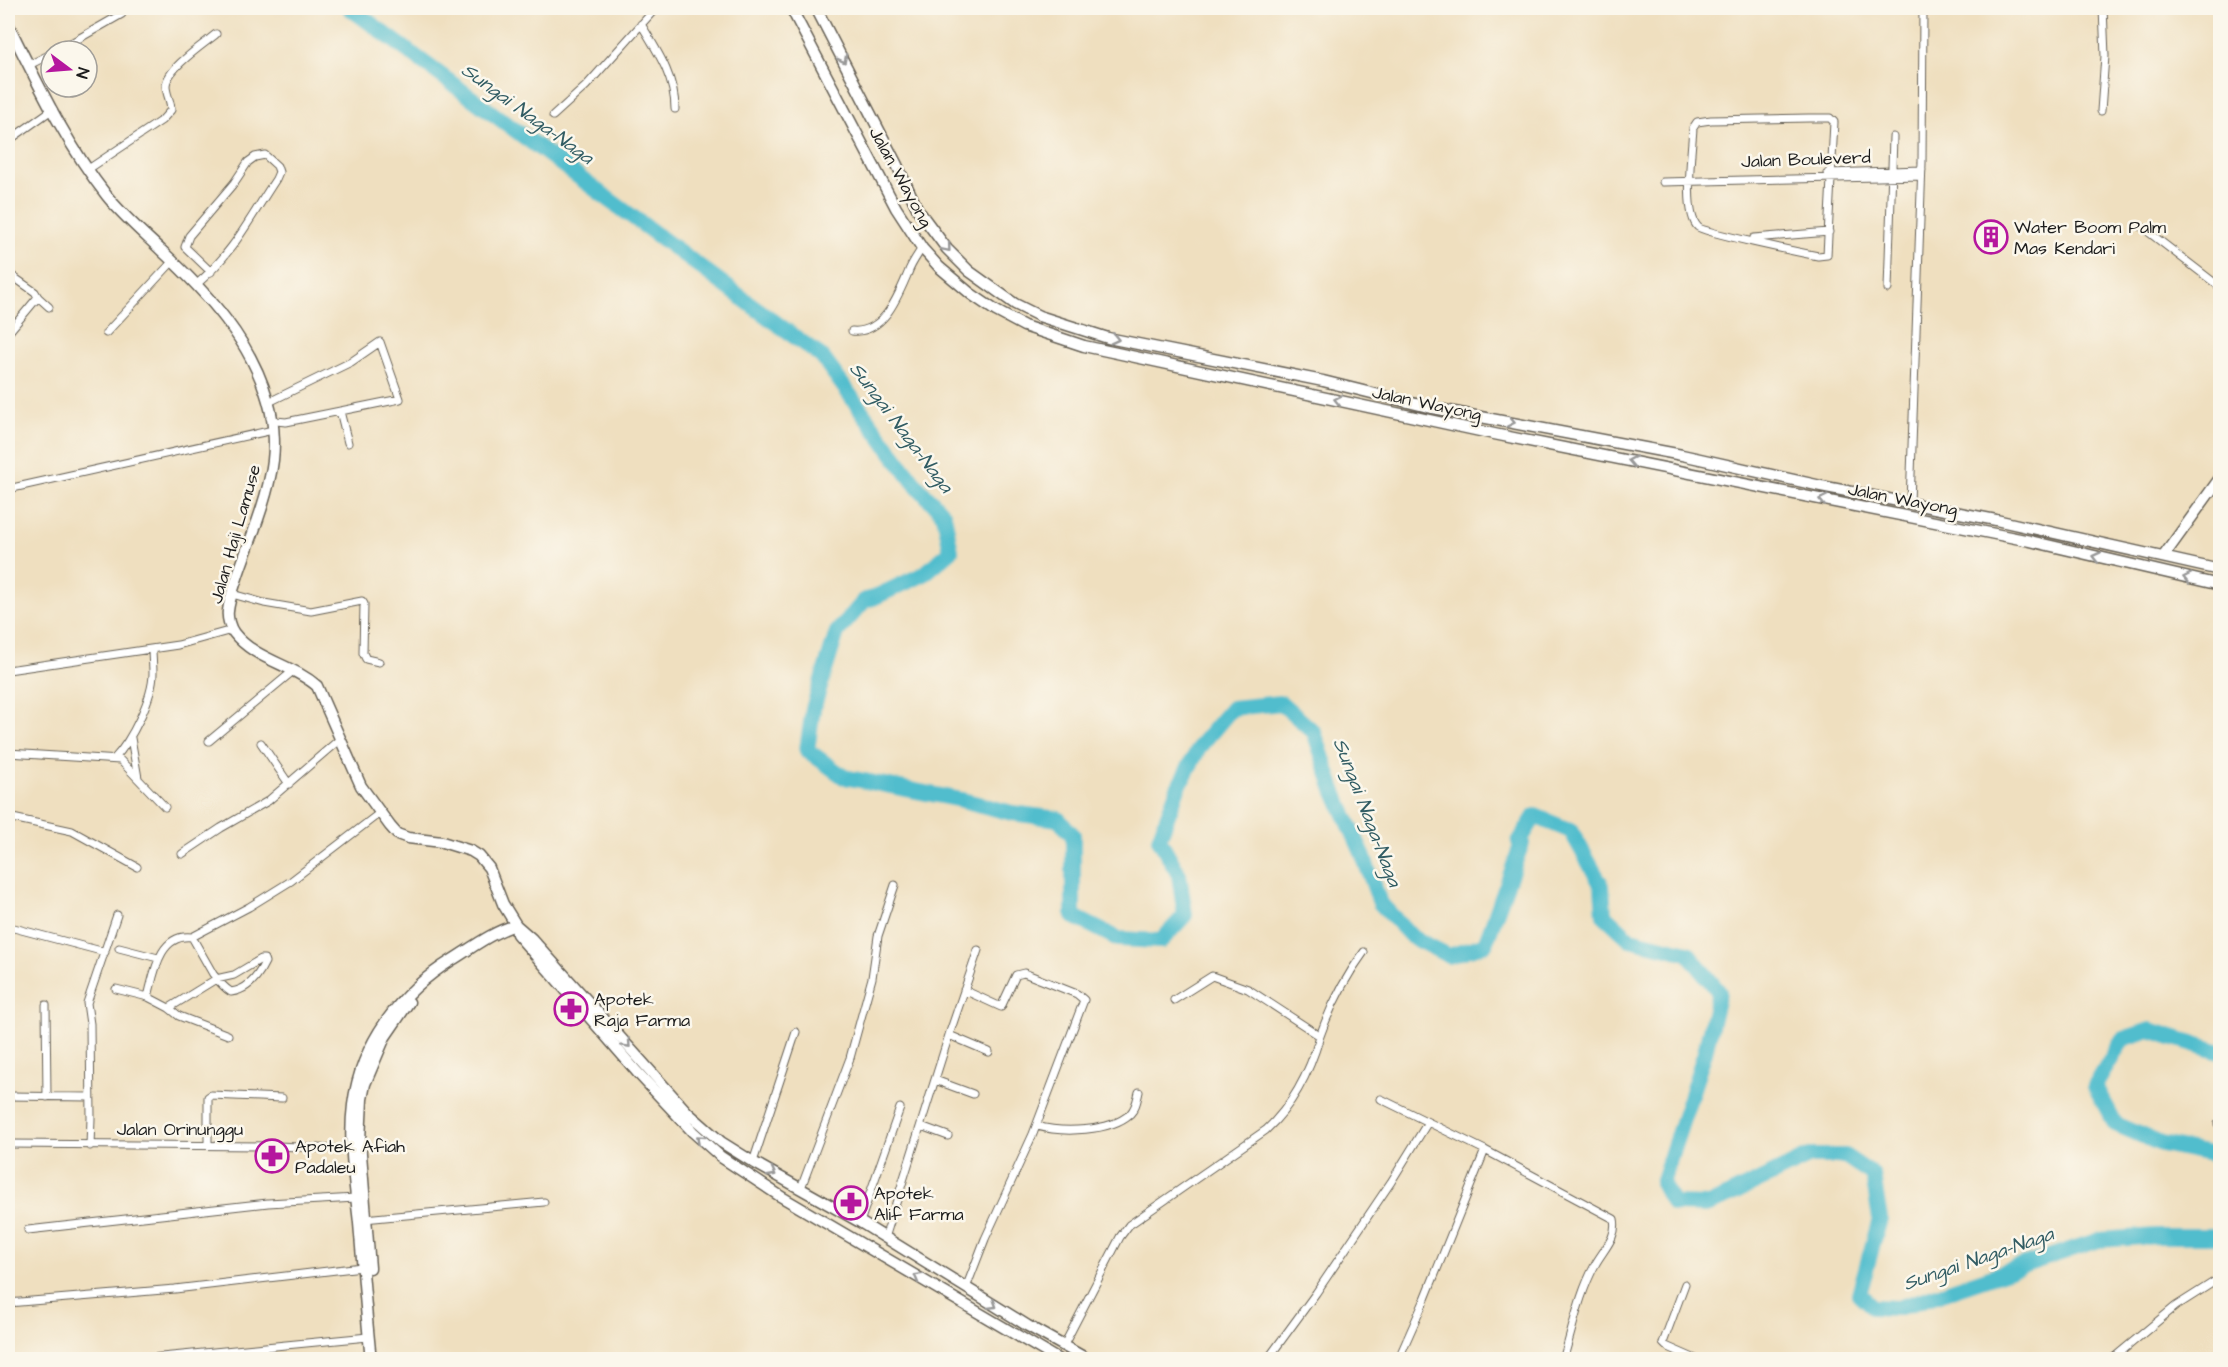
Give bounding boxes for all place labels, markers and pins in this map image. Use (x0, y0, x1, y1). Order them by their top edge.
place label: Water Boom Palm Mas Kendari (2014, 215, 2166, 261)
building icon: Water Boom Palm Mas Kendari (1973, 219, 2009, 255)
place label: Apotek Raja Farma (594, 987, 690, 1033)
pharmacy icon: Apotek Raja Farma (553, 991, 589, 1027)
place label: Apotek Afiah Padaleu (295, 1134, 405, 1180)
pharmacy icon: Apotek Afiah Padaleu (254, 1138, 290, 1174)
place label: Apotek Alif Farma (874, 1181, 964, 1227)
pharmacy icon: Apotek Alif Farma (833, 1185, 869, 1221)

